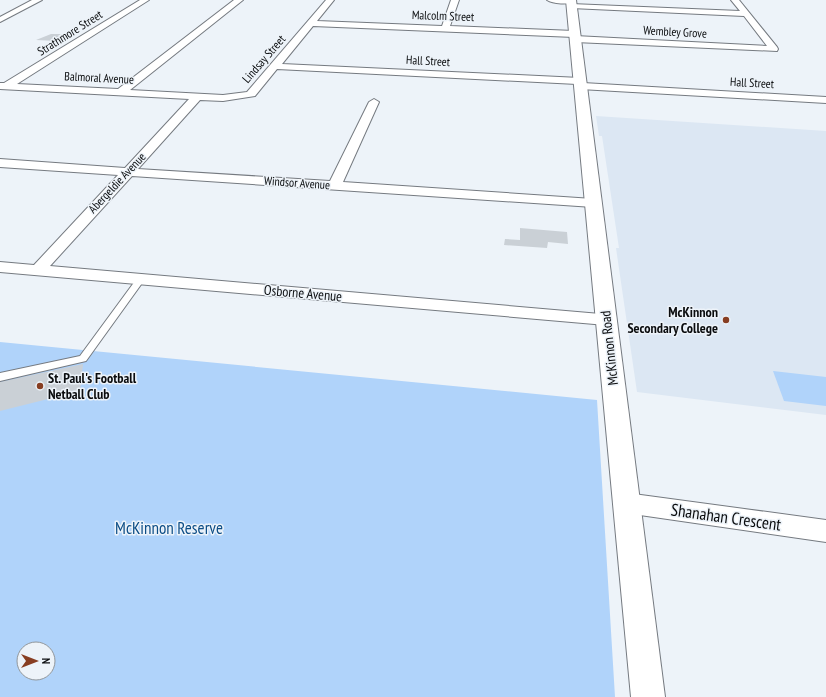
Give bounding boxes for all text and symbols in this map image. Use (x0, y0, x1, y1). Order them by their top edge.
street label: Strathmore Street (34, 6, 106, 58)
street label: Malcolm Street (412, 7, 475, 24)
street label: Wembley Grove (643, 22, 707, 41)
street label: Lindsay Street (239, 31, 289, 86)
street label: Hall Street (406, 52, 451, 69)
street label: Balmoral Avenue (64, 68, 134, 87)
street label: Hall Street (730, 74, 775, 91)
street label: Abergeldie Avenue (85, 149, 149, 216)
street label: Windsor Avenue (263, 173, 331, 192)
street label: Osborne Avenue (263, 281, 343, 305)
place label: McKinnon Secondary College (627, 303, 718, 337)
street label: McKinnon Road (596, 310, 622, 386)
marker: McKinnon Secondary College (721, 315, 731, 325)
place label: St. Paul's Football Netball Club (48, 369, 137, 403)
marker: St. Paul's Football Netball Club (35, 381, 45, 391)
street label: Shanahan Crescent (669, 498, 783, 536)
park label: McKinnon Reserve (115, 517, 223, 539)
north arrow (16, 641, 56, 681)
text: N (39, 658, 53, 664)

